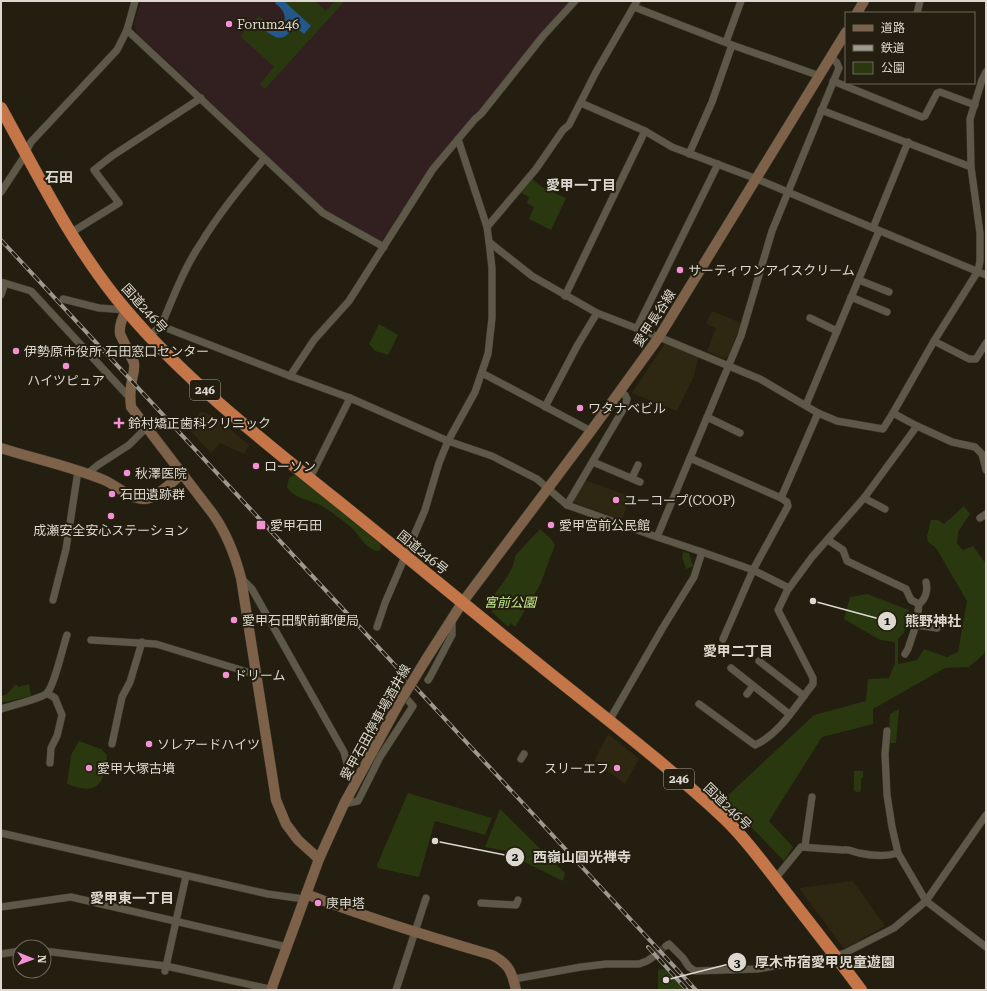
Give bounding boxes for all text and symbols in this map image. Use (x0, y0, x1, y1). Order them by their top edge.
legend (845, 12, 975, 84)
place label: Forum246 (237, 17, 299, 32)
marker: Forum246 (224, 19, 234, 29)
text: 道路 (881, 21, 905, 35)
text: 鉄道 (881, 41, 905, 55)
text: 公園 (881, 61, 905, 75)
district label: 石田 (45, 169, 73, 185)
district label: 愛甲一丁目 (546, 177, 616, 193)
place label: サーティワンアイスクリーム (688, 263, 855, 278)
marker: サーティワンアイスクリーム (675, 265, 685, 275)
street label: 国道246号 (119, 281, 171, 336)
street label: 愛甲長谷線 (630, 287, 678, 350)
place label: 伊勢原市役所 石田窓口センター (24, 344, 209, 359)
marker: 伊勢原市役所 石田窓口センター (11, 346, 21, 356)
marker: ハイツピュア (61, 361, 71, 371)
place label: ハイツピュア (27, 373, 105, 388)
road number: 246 (190, 380, 220, 400)
place label: ワタナベビル (588, 401, 666, 416)
marker: ワタナベビル (575, 403, 585, 413)
place label: 鈴村矯正歯科クリニック (128, 416, 271, 431)
marker: 鈴村矯正歯科クリニック (113, 417, 125, 429)
place label: ローソン (264, 459, 316, 474)
marker: ローソン (251, 461, 261, 471)
place label: 秋澤医院 (135, 466, 187, 481)
marker: 秋澤医院 (122, 468, 132, 478)
place label: 石田遺跡群 (120, 487, 185, 502)
marker: 石田遺跡群 (107, 489, 117, 499)
place label: ユーコープ(COOP) (624, 493, 735, 508)
marker: ユーコープ(COOP) (611, 495, 621, 505)
marker: 成瀬安全安心ステーション (106, 511, 116, 521)
place label: 愛甲石田 (270, 518, 322, 533)
place label: 愛甲宮前公民館 (559, 518, 650, 533)
marker: 愛甲石田 (255, 519, 267, 531)
marker: 愛甲宮前公民館 (546, 520, 556, 530)
place label: 成瀬安全安心ステーション (33, 523, 189, 538)
street label: 国道246号 (394, 527, 451, 577)
park label: 宮前公園 (484, 595, 538, 610)
callout: 熊野神社 (877, 608, 969, 634)
place label: 愛甲石田駅前郵便局 (242, 613, 359, 628)
text: 熊野神社 (905, 613, 961, 629)
text: 1 (884, 614, 891, 628)
marker: 愛甲石田駅前郵便局 (229, 615, 239, 625)
district label: 愛甲二丁目 (703, 643, 773, 659)
street label: 愛甲石田停車場酒井線 (337, 662, 414, 783)
place label: ドリーム (234, 668, 286, 683)
marker: ドリーム (221, 670, 231, 680)
place label: ソレアードハイツ (157, 737, 260, 752)
marker: ソレアードハイツ (144, 739, 154, 749)
place label: 愛甲大塚古墳 (97, 761, 175, 776)
place label: スリーエフ (544, 761, 609, 776)
marker: 愛甲大塚古墳 (84, 763, 94, 773)
marker: スリーエフ (612, 763, 622, 773)
road number: 246 (664, 769, 694, 789)
street label: 国道246号 (701, 780, 755, 833)
callout: 西嶺山圓光禅寺 (505, 844, 639, 870)
text: 西嶺山圓光禅寺 (533, 849, 631, 865)
text: 2 (512, 850, 519, 864)
district label: 愛甲東一丁目 (90, 890, 174, 906)
place label: 庚申塔 (326, 896, 365, 911)
marker: 庚申塔 (313, 898, 323, 908)
north arrow (12, 939, 52, 979)
callout: 厚木市宿愛甲児童遊園 (727, 949, 903, 975)
text: 厚木市宿愛甲児童遊園 (755, 954, 895, 970)
text: N (35, 955, 48, 964)
text: 3 (734, 956, 741, 970)

